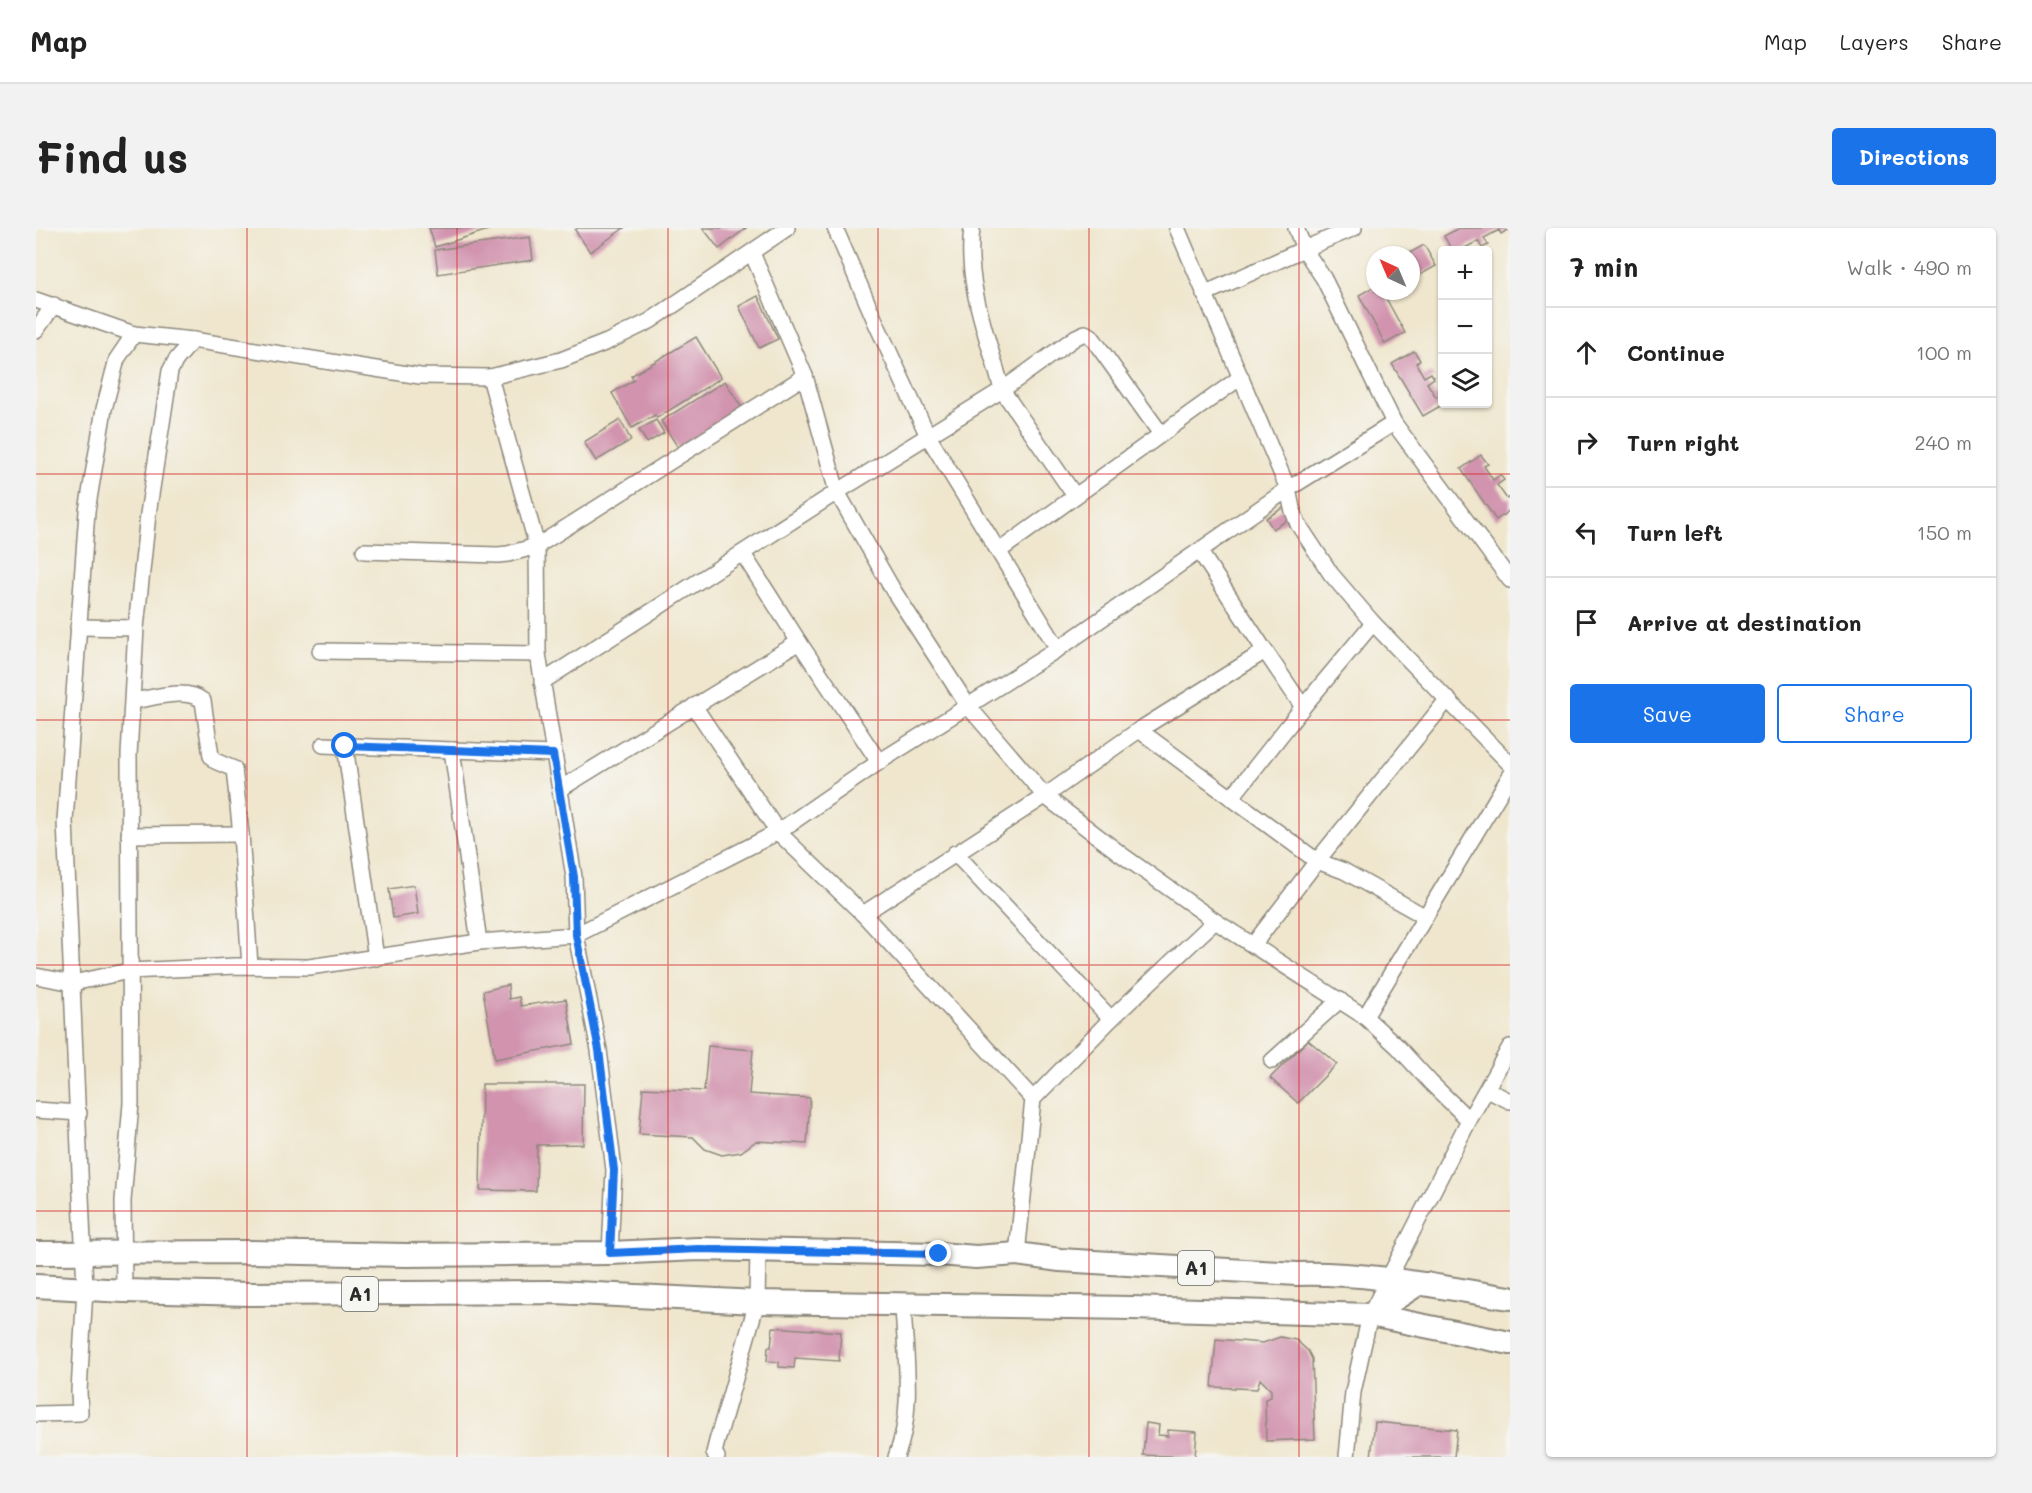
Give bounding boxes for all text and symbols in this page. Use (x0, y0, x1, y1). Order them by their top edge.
text: Map (30, 23, 87, 59)
text: Map (1764, 28, 1807, 55)
text: Layers (1840, 28, 1909, 55)
text: Share (1942, 28, 2002, 55)
button: Directions (1832, 128, 1996, 185)
text: Find us (36, 129, 188, 184)
north arrow (1366, 246, 1420, 300)
map controls (1438, 246, 1492, 408)
button: + (1438, 246, 1492, 300)
text: 7 min (1570, 250, 1638, 284)
text: Walk · 490 m (1847, 254, 1972, 280)
button: − (1438, 300, 1492, 354)
icon: ahead (1570, 336, 1603, 369)
text: Continue (1627, 338, 1725, 367)
text: 100 m (1916, 339, 1972, 365)
button: layers (1438, 354, 1492, 408)
icon: right (1570, 426, 1603, 459)
text: Turn right (1627, 428, 1739, 457)
text: 240 m (1914, 429, 1972, 455)
icon: left (1570, 516, 1603, 549)
text: Turn left (1627, 518, 1723, 547)
text: 150 m (1917, 519, 1972, 545)
icon: arrive (1570, 606, 1603, 639)
text: Arrive at destination (1627, 608, 1862, 637)
button: Save (1570, 684, 1765, 743)
button: Share (1777, 684, 1972, 743)
route start (331, 732, 357, 758)
route end (925, 1240, 951, 1266)
road number: A1 (1178, 1251, 1214, 1285)
road number: A1 (342, 1277, 378, 1311)

